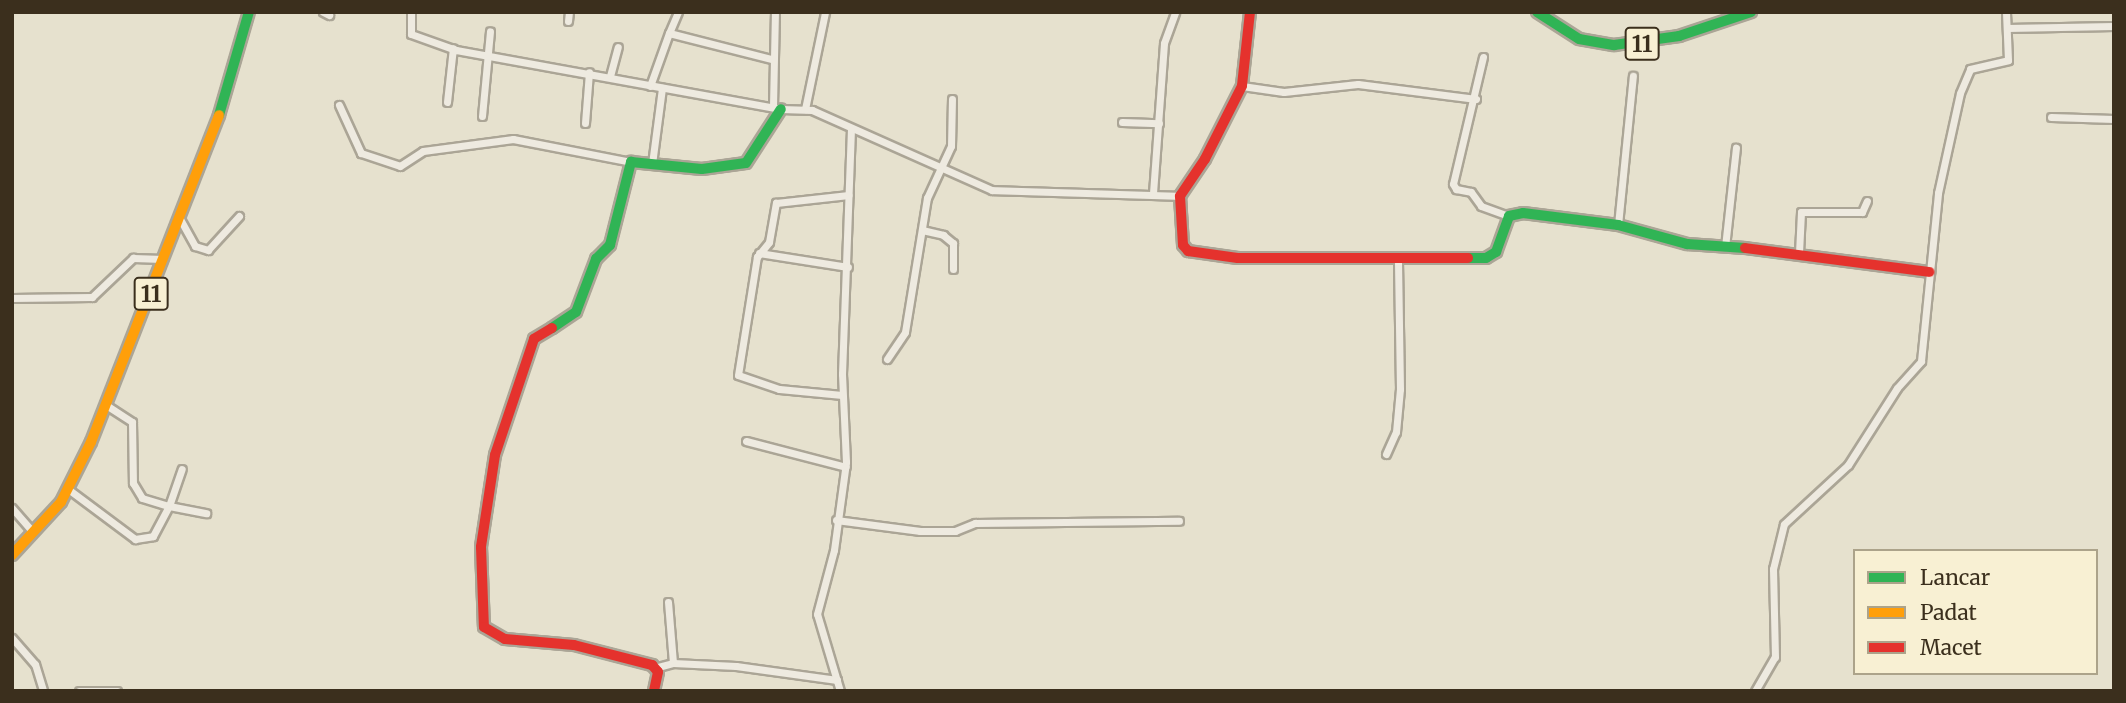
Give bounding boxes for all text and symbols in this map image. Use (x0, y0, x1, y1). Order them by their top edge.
road number: 11 (1624, 24, 1660, 64)
road number: 11 (134, 274, 168, 314)
legend (1853, 549, 2098, 675)
text: Lancar (1920, 564, 1990, 591)
text: Padat (1920, 599, 1977, 626)
text: Macet (1920, 634, 1982, 661)

